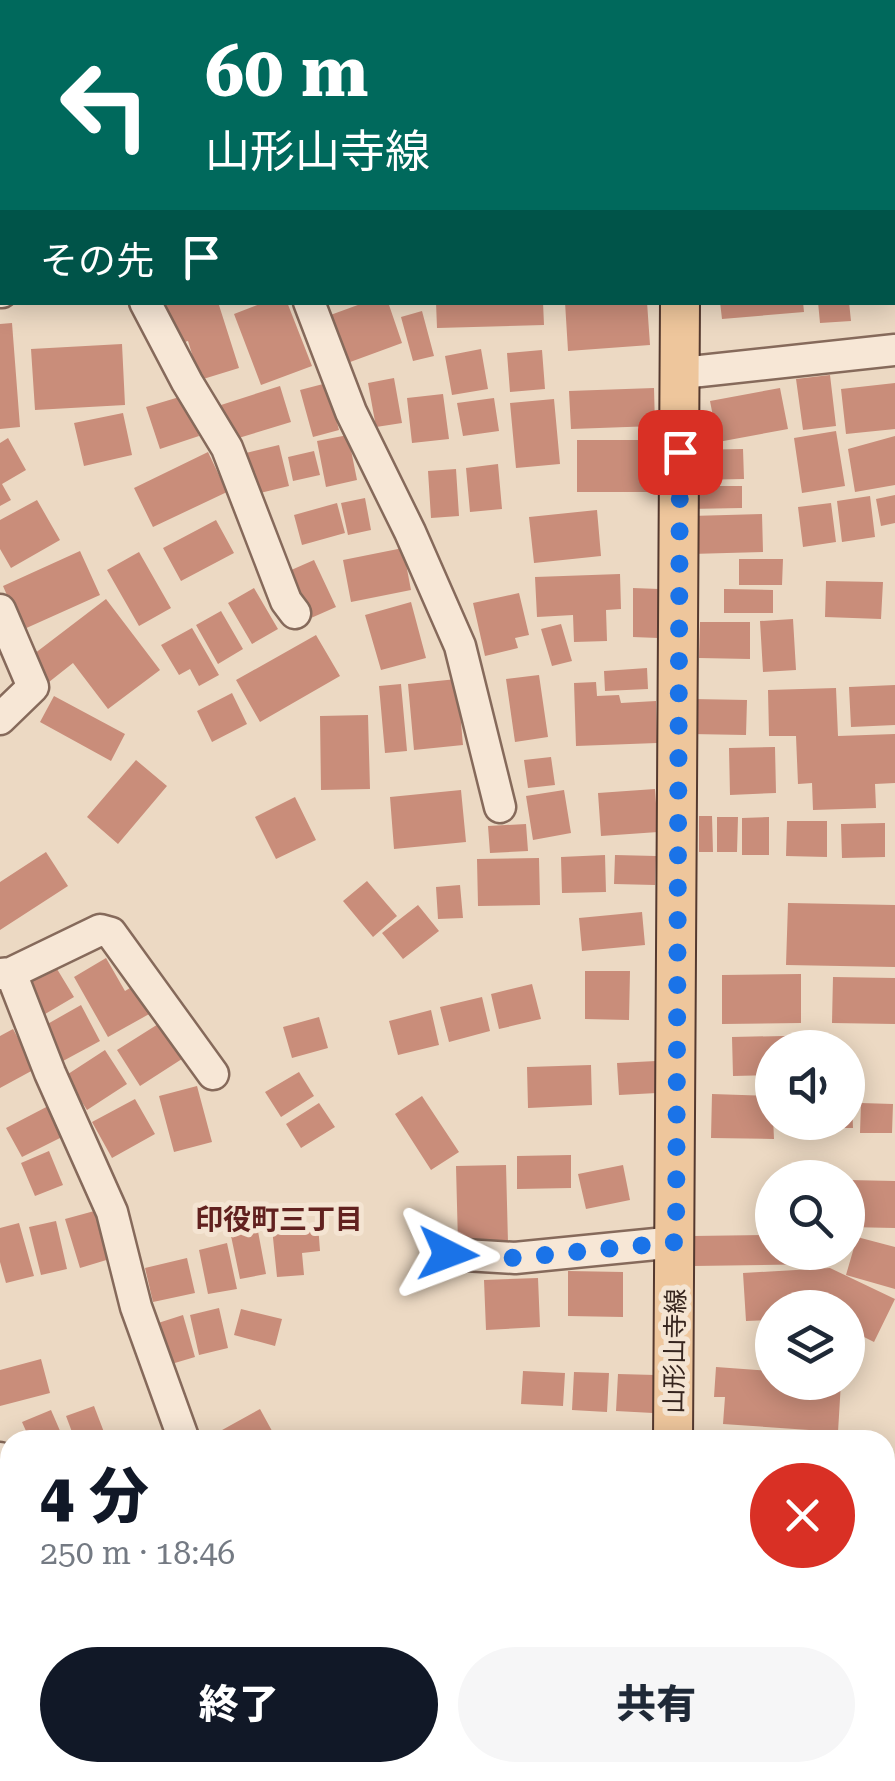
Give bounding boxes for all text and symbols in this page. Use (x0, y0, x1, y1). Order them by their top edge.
text: 60 m (205, 31, 369, 113)
icon: left (40, 40, 170, 170)
text: 山形山寺線 (205, 125, 430, 178)
icon: arrive (174, 230, 229, 285)
text: その先 (40, 239, 154, 283)
pin (638, 410, 723, 495)
icon: arrive (653, 425, 708, 480)
map controls (755, 1030, 865, 1400)
button: sound (755, 1030, 865, 1140)
button: search (755, 1160, 865, 1270)
position arrow (396, 1202, 500, 1306)
district label: 印役町三丁目 (195, 1203, 363, 1236)
street label: 山形山寺線 (659, 1288, 691, 1414)
button: layers (755, 1290, 865, 1400)
text: 4 分 (40, 1461, 149, 1532)
button: close (750, 1463, 855, 1568)
text: 250 m · 18:46 (40, 1534, 235, 1572)
button: 終了 (40, 1647, 438, 1762)
button: 共有 (458, 1647, 855, 1762)

